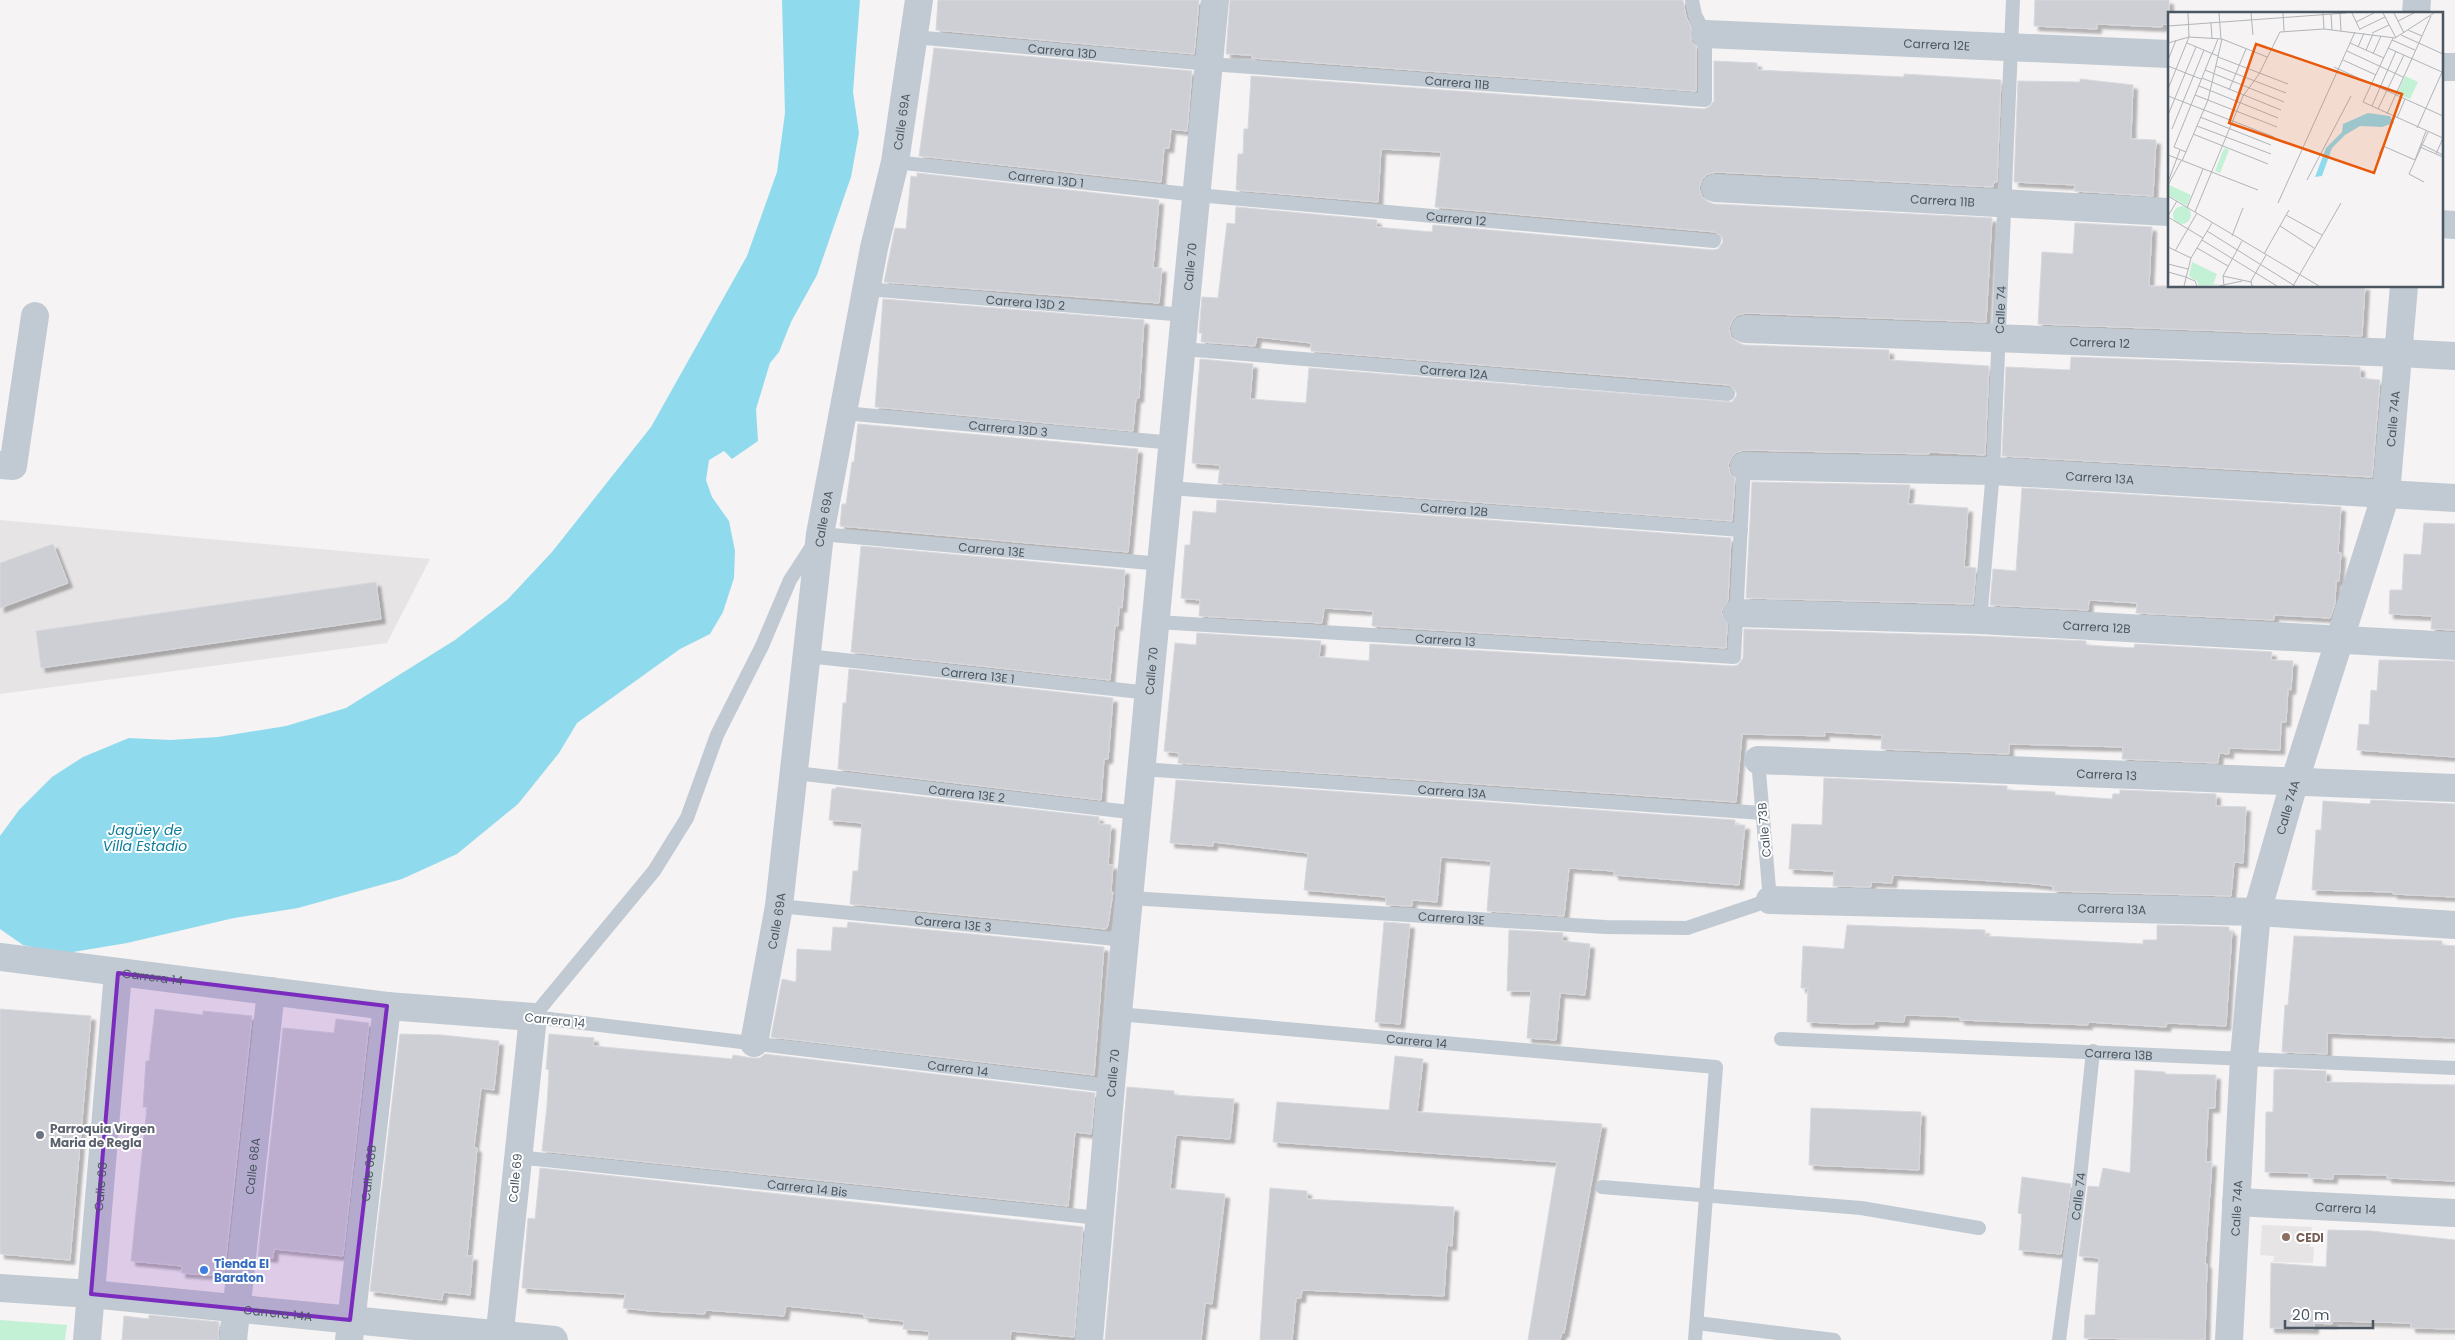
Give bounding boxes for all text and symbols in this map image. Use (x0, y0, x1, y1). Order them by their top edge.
inset map (2168, 12, 2442, 288)
street label: Carrera 12E (1903, 34, 1970, 54)
street label: Carrera 13D (1027, 39, 1098, 62)
street label: Carrera 11B (1424, 71, 1490, 93)
street label: Calle 69A (888, 92, 914, 151)
street label: Carrera 13D 1 (1007, 166, 1085, 191)
street label: Carrera 11B (1910, 190, 1975, 210)
street label: Carrera 12 (1425, 207, 1487, 229)
street label: Calle 70 (1179, 242, 1200, 291)
street label: Calle 74 (1990, 285, 2009, 334)
street label: Carrera 13D 2 (985, 290, 1066, 314)
street label: Carrera 12 (2069, 332, 2130, 352)
street label: Carrera 12A (1419, 360, 1489, 383)
street label: Calle 74A (2382, 390, 2403, 447)
street label: Carrera 13D 3 (968, 416, 1049, 440)
street label: Carrera 13A (2065, 467, 2135, 488)
street label: Calle 69A (810, 489, 837, 548)
street label: Carrera 12B (1420, 498, 1489, 520)
street label: Carrera 13E (958, 538, 1026, 560)
street label: Carrera 12B (2062, 616, 2131, 637)
street label: Carrera 13 (1415, 629, 1476, 650)
street label: Calle 70 (1140, 646, 1162, 696)
street label: Carrera 13E 1 (940, 662, 1016, 687)
street label: Carrera 13 (2076, 764, 2137, 784)
street label: Calle 74A (2271, 778, 2303, 837)
street label: Carrera 13E 2 (928, 780, 1006, 806)
street label: Carrera 13A (1417, 780, 1487, 802)
street label: Calle 73B (1753, 802, 1775, 858)
water label: Jagüey de Villa Estadio (103, 820, 187, 856)
street label: Calle 69A (763, 892, 789, 951)
street label: Carrera 13A (2077, 899, 2146, 918)
street label: Carrera 13E (1418, 907, 1485, 928)
street label: Carrera 13E 3 (914, 911, 992, 935)
street label: Carrera 14 (121, 964, 185, 989)
street label: Carrera 14 (524, 1008, 587, 1032)
street label: Carrera 14 (1386, 1029, 1448, 1052)
street label: Carrera 13B (2084, 1044, 2153, 1063)
street label: Calle 70 (1102, 1048, 1123, 1098)
street label: Carrera 14 (927, 1056, 990, 1080)
place label: Parroquia Virgen Maria de Regla (50, 1120, 155, 1151)
marker: Parroquia Virgen Maria de Regla (34, 1129, 46, 1141)
street label: Calle 68A (240, 1137, 263, 1195)
street label: Calle 68B (356, 1144, 380, 1202)
street label: Calle 69 (504, 1153, 526, 1203)
street label: Calle 68 (89, 1161, 111, 1212)
street label: Calle 74 (2066, 1171, 2089, 1221)
street label: Carrera 14 Bis (766, 1175, 848, 1200)
street label: Calle 74A (2226, 1180, 2246, 1237)
street label: Carrera 14 (2315, 1197, 2377, 1218)
place label: CEDI (2296, 1229, 2324, 1246)
marker: CEDI (2280, 1231, 2292, 1243)
place label: Tienda El Baraton (214, 1255, 269, 1286)
marker: Tienda El Baraton (198, 1264, 210, 1276)
scale bar (2285, 1298, 2372, 1330)
street label: Carrera 14A (243, 1301, 313, 1324)
text: 20 m (2292, 1304, 2330, 1325)

